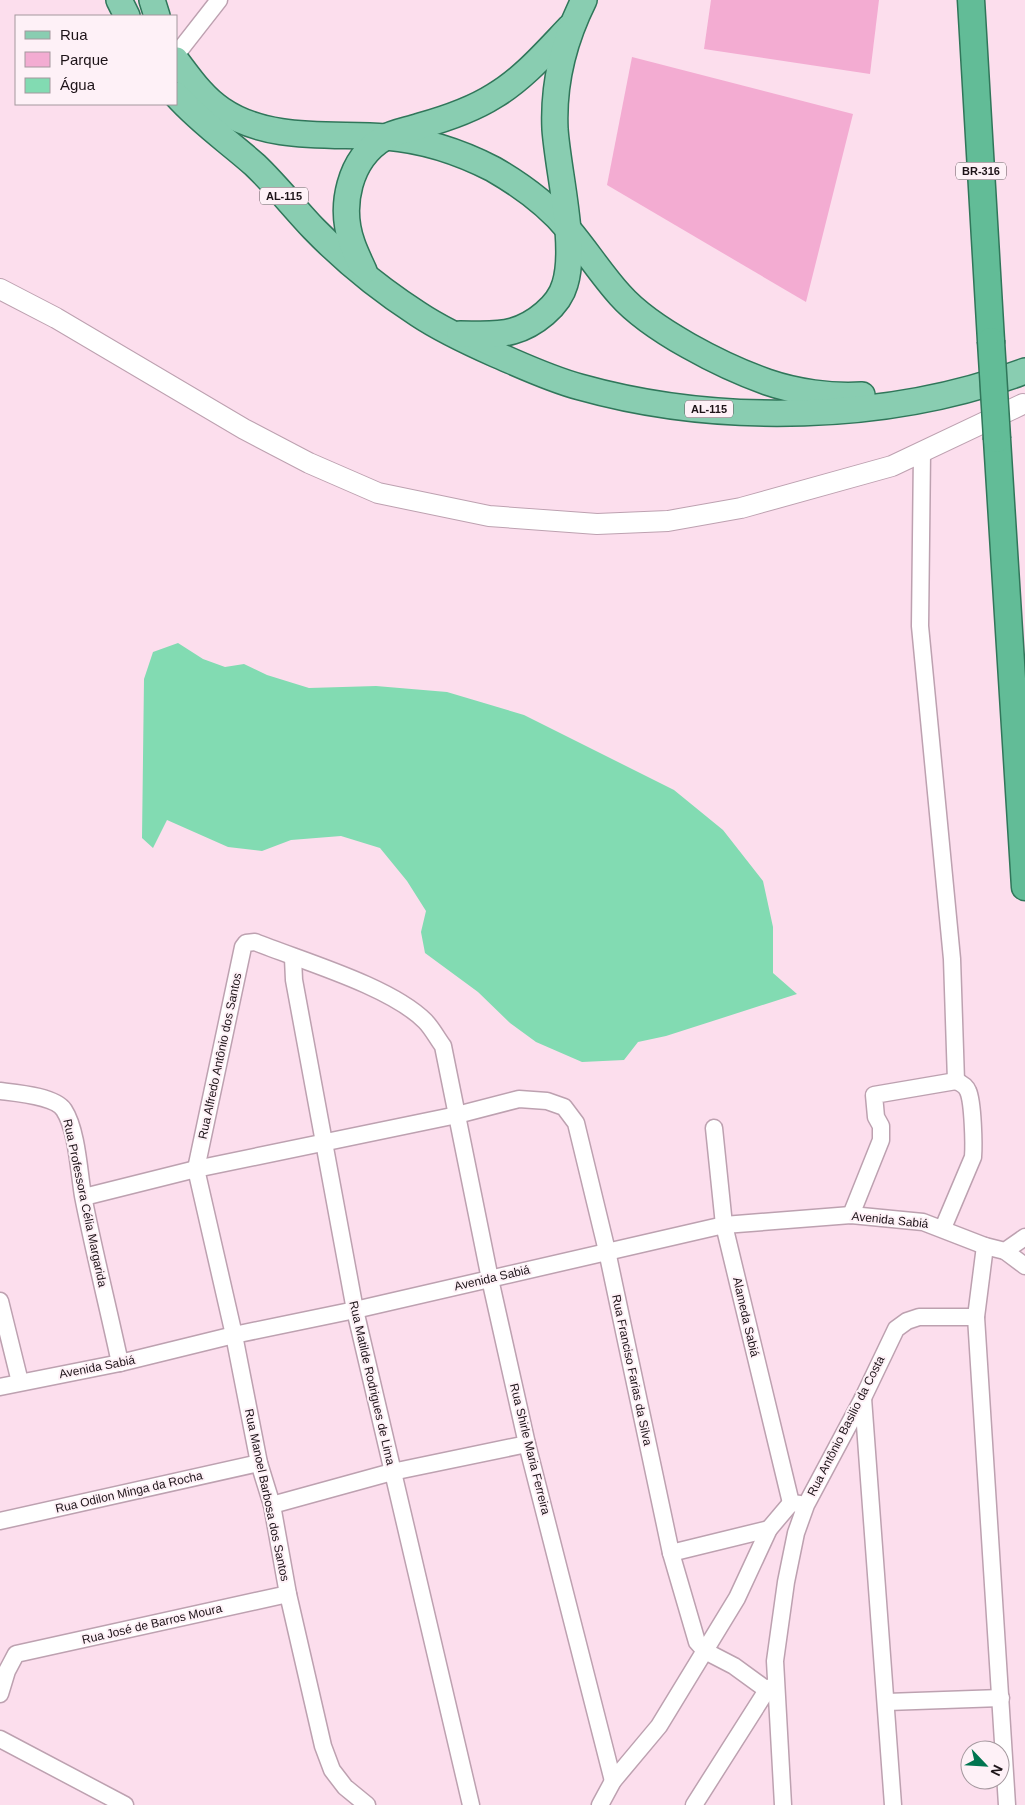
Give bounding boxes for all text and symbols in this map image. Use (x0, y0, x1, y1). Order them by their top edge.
legend (15, 15, 178, 105)
text: Rua (60, 26, 88, 43)
text: Parque (60, 51, 108, 68)
text: Água (60, 76, 96, 93)
road number: BR-316 (956, 162, 1006, 180)
road number: AL-115 (260, 188, 308, 205)
road number: AL-115 (685, 400, 733, 418)
street label: Rua Alfredo Antônio dos Santos (196, 972, 244, 1140)
street label: Rua Professora Célia Margarida (60, 1118, 110, 1289)
street label: Avenida Sabiá (851, 1209, 929, 1231)
street label: Avenida Sabiá (453, 1262, 531, 1294)
street label: Alameda Sabiá (730, 1276, 762, 1359)
street label: Rua Franciso Farias da Silva (609, 1293, 655, 1447)
street label: Rua Matilde Rodrigues de Lima (346, 1300, 398, 1467)
street label: Avenida Sabiá (58, 1353, 137, 1381)
street label: Rua Antônio Basilio da Costa (804, 1353, 888, 1498)
street label: Rua Shirle Maria Ferreira (507, 1382, 553, 1516)
street label: Rua Manoel Barbosa dos Santos (242, 1407, 292, 1583)
street label: Rua Odilon Minga da Rocha (54, 1468, 204, 1516)
street label: Rua José de Barros Moura (81, 1601, 224, 1647)
north arrow (960, 1740, 1010, 1790)
text: N (987, 1763, 1006, 1778)

